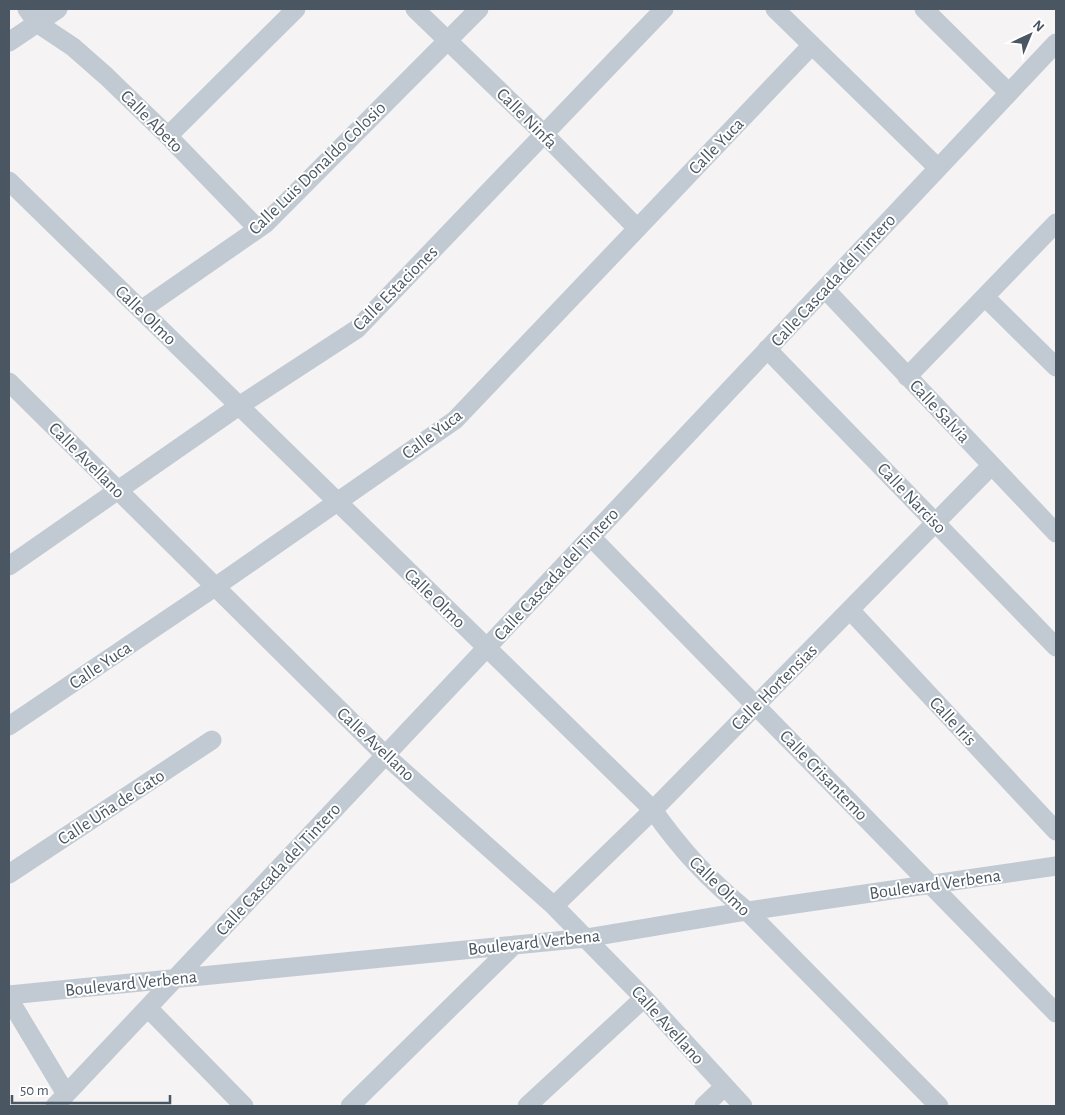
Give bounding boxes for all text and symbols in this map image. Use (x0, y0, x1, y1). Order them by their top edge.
north arrow (1005, 10, 1055, 60)
text: N (1030, 18, 1047, 35)
street label: Calle Ninfa (493, 85, 560, 152)
street label: Calle Abeto (117, 87, 186, 157)
street label: Calle Luis Donaldo Colosio (246, 99, 390, 239)
street label: Calle Yuca (686, 115, 748, 178)
street label: Calle Cascada del Tintero (768, 211, 900, 350)
street label: Calle Estaciones (350, 243, 441, 334)
street label: Calle Olmo (111, 283, 179, 349)
street label: Calle Salvia (906, 377, 973, 447)
street label: Calle Yuca (399, 406, 466, 463)
street label: Calle Avellano (45, 419, 128, 502)
street label: Calle Narciso (873, 460, 949, 538)
street label: Calle Cascada del Tintero (491, 505, 623, 644)
street label: Calle Olmo (400, 566, 468, 632)
street label: Calle Yuca (66, 639, 135, 693)
street label: Calle Hortensias (728, 641, 821, 734)
street label: Calle Iris (925, 694, 979, 750)
street label: Calle Avellano (333, 704, 418, 785)
street label: Calle Crisantemo (776, 727, 871, 825)
street label: Calle Uña de Gato (55, 767, 168, 849)
street label: Calle Cascada del Tintero (213, 800, 345, 939)
street label: Calle Olmo (685, 854, 753, 920)
street label: Boulevard Verbena (868, 867, 1002, 903)
street label: Boulevard Verbena (467, 927, 601, 959)
street label: Boulevard Verbena (64, 968, 198, 1000)
street label: Calle Avellano (628, 983, 707, 1068)
scale bar (12, 1072, 170, 1104)
text: 50 m (20, 1083, 49, 1098)

